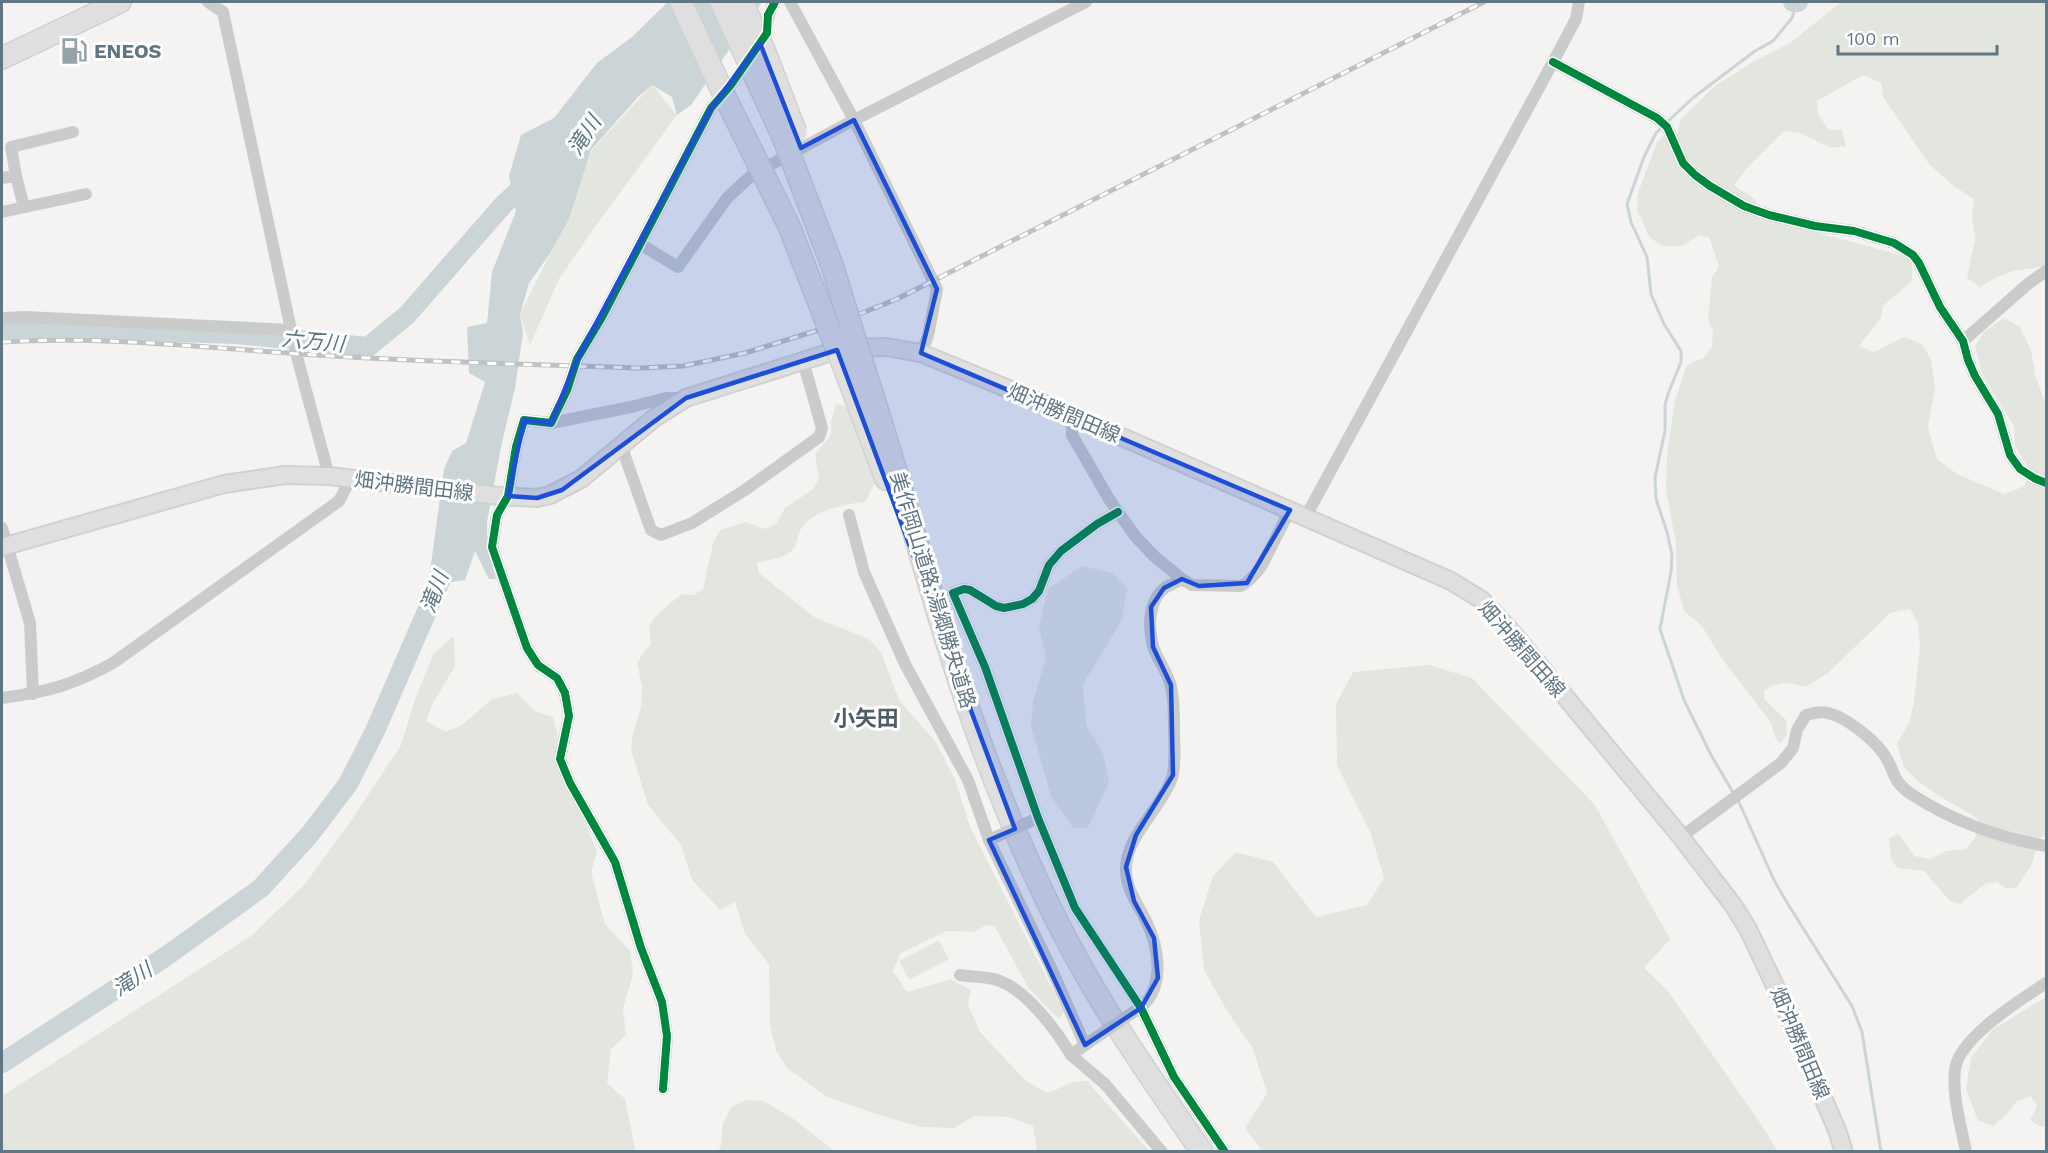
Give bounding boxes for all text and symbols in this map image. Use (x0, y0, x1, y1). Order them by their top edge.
scale bar (1838, 18, 1997, 56)
text: 100 m (1847, 28, 1900, 49)
fuel station icon: ENEOS (59, 36, 89, 66)
place label: ENEOS (94, 39, 162, 63)
water label: 滝川 (562, 109, 607, 159)
water label: 六万川 (281, 326, 347, 356)
street label: 畑沖勝間田線 (1004, 379, 1124, 447)
street label: 畑沖勝間田線 (353, 467, 475, 505)
street label: 美作岡山道路;湯郷勝央道路 (886, 469, 980, 711)
water label: 滝川 (415, 566, 454, 616)
street label: 畑沖勝間田線 (1474, 596, 1570, 702)
district label: 小矢田 (833, 706, 899, 731)
water label: 滝川 (108, 956, 158, 1001)
street label: 畑沖勝間田線 (1766, 983, 1834, 1103)

